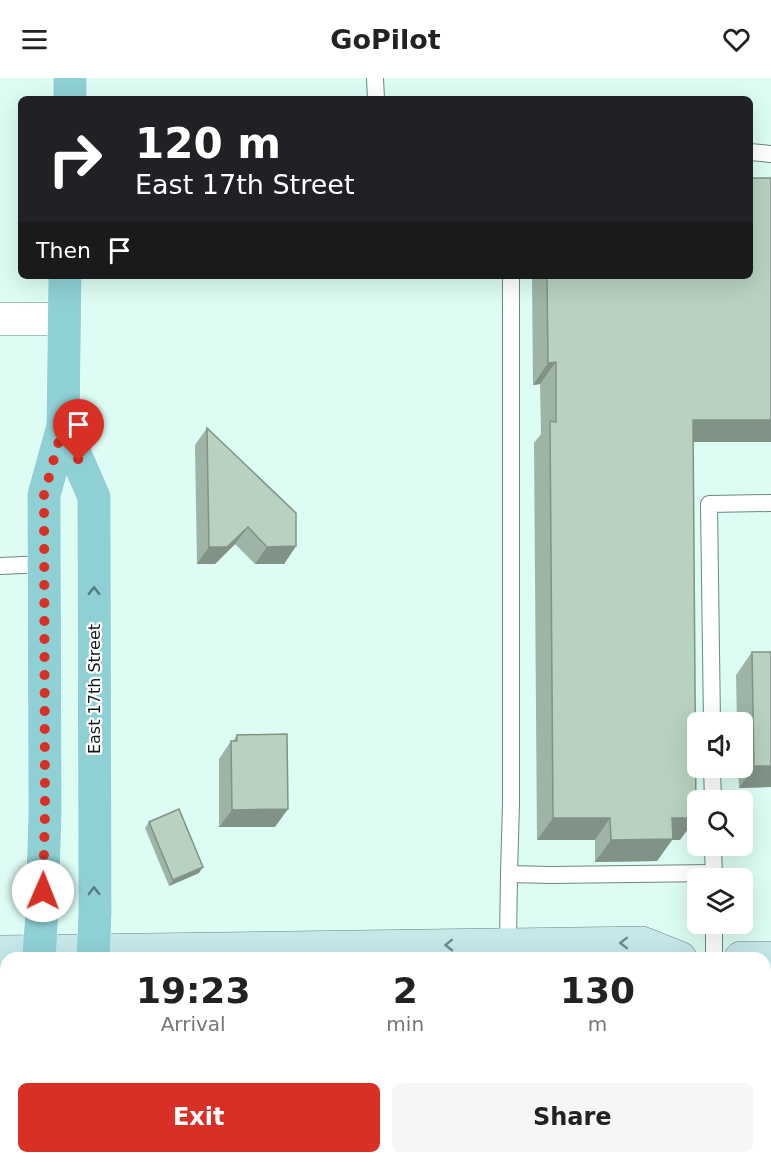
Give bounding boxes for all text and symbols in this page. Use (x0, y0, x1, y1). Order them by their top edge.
icon: menu (18, 23, 51, 56)
icon: heart (720, 23, 753, 56)
text: GoPilot (330, 24, 441, 55)
text: 120 m (135, 119, 281, 168)
icon: right (36, 120, 114, 198)
text: East 17th Street (135, 169, 355, 200)
icon: arrive (103, 234, 136, 267)
text: Then (36, 238, 91, 263)
pin (53, 399, 104, 461)
icon: arrive (62, 408, 95, 441)
one-way arrow (88, 586, 100, 595)
street label: East 17th Street (85, 624, 104, 754)
map controls (687, 712, 753, 934)
button: sound (687, 712, 753, 778)
button: search (687, 790, 753, 856)
position arrow (11, 859, 75, 923)
button: layers (687, 868, 753, 934)
one-way arrow (88, 886, 101, 895)
one-way arrow (620, 937, 629, 949)
one-way arrow (445, 939, 454, 951)
text: 19:23 (136, 970, 250, 1011)
text: 2 (393, 970, 418, 1011)
text: 130 (560, 970, 635, 1011)
text: Arrival (161, 1012, 226, 1036)
text: min (386, 1012, 424, 1036)
text: m (588, 1012, 607, 1036)
button: Exit (18, 1083, 380, 1152)
button: Share (392, 1083, 753, 1152)

